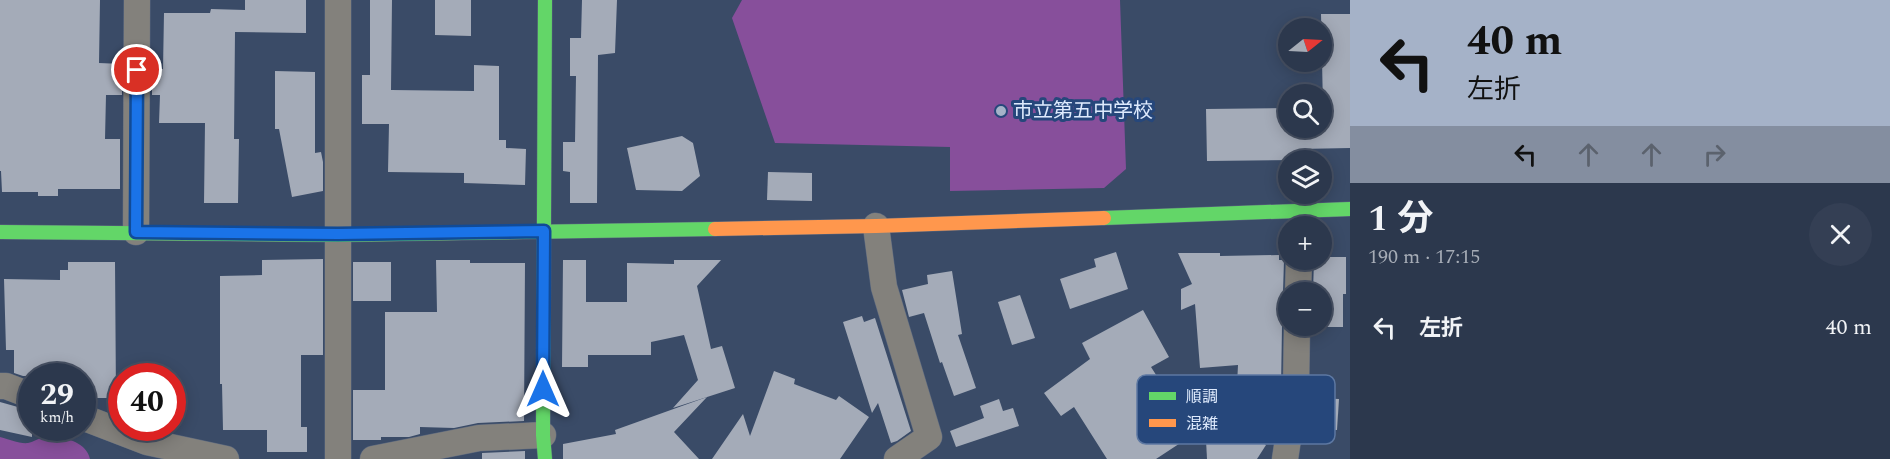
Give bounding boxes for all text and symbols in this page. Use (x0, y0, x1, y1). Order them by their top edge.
text: 40 m (1467, 10, 1562, 73)
north arrow (1278, 18, 1332, 72)
map controls (1278, 18, 1332, 336)
icon: left (1368, 24, 1446, 102)
pin (111, 44, 162, 95)
icon: arrive (120, 53, 153, 86)
text: 左折 (1467, 69, 1521, 111)
button: search (1278, 84, 1332, 138)
place label: 市立第五中学校 (1013, 96, 1153, 126)
marker: 市立第五中学校 (994, 104, 1008, 118)
icon: left (1509, 138, 1542, 171)
icon: ahead (1572, 138, 1605, 171)
icon: ahead (1635, 138, 1668, 171)
icon: right (1698, 138, 1731, 171)
button: layers (1278, 150, 1332, 204)
text: 1 分 (1368, 192, 1433, 247)
button: close (1809, 203, 1872, 266)
button: + (1278, 216, 1332, 270)
text: 190 m · 17:15 (1368, 242, 1480, 272)
button: − (1278, 282, 1332, 336)
icon: left (1368, 311, 1401, 344)
text: 40 m (1826, 311, 1872, 344)
text: 左折 (1419, 312, 1463, 345)
position arrow (511, 357, 575, 421)
speed limit sign: 40 (108, 363, 186, 441)
text: 29 (40, 372, 74, 418)
legend (1137, 375, 1335, 444)
text: 順調 (1186, 385, 1218, 409)
text: km/h (40, 406, 74, 429)
text: 混雑 (1186, 412, 1218, 436)

